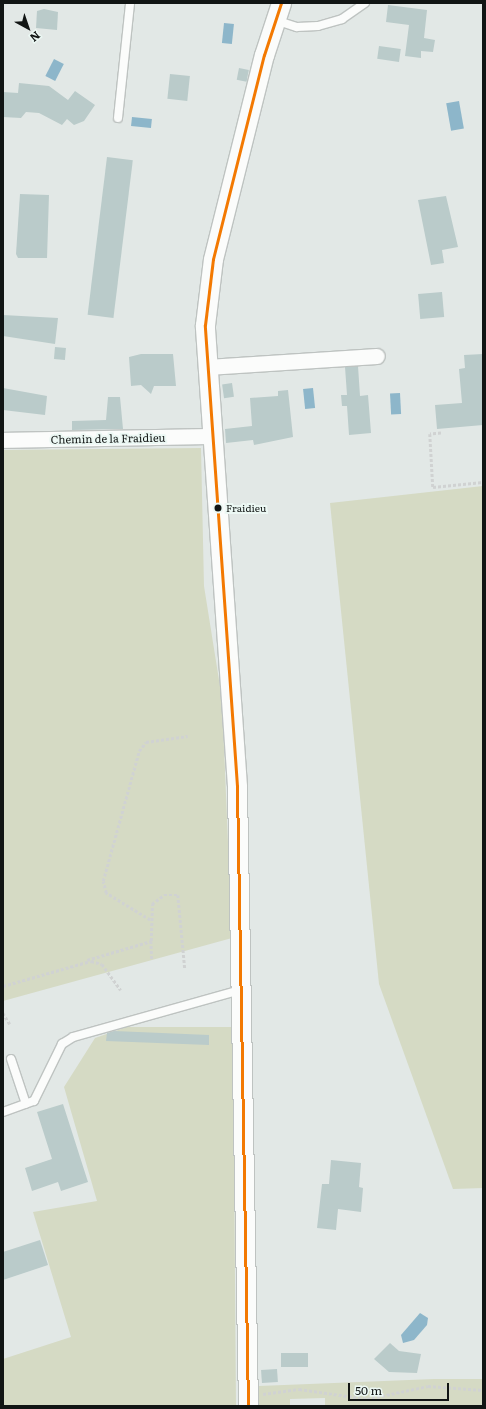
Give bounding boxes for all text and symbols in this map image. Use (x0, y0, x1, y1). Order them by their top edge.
north arrow (8, 8, 48, 48)
text: N (27, 28, 44, 46)
street label: Chemin de la Fraidieu (50, 430, 166, 446)
place label: Fraidieu (226, 502, 266, 514)
marker: Fraidieu (213, 503, 223, 513)
scale bar (350, 1375, 451, 1401)
text: 50 m (355, 1381, 382, 1399)

